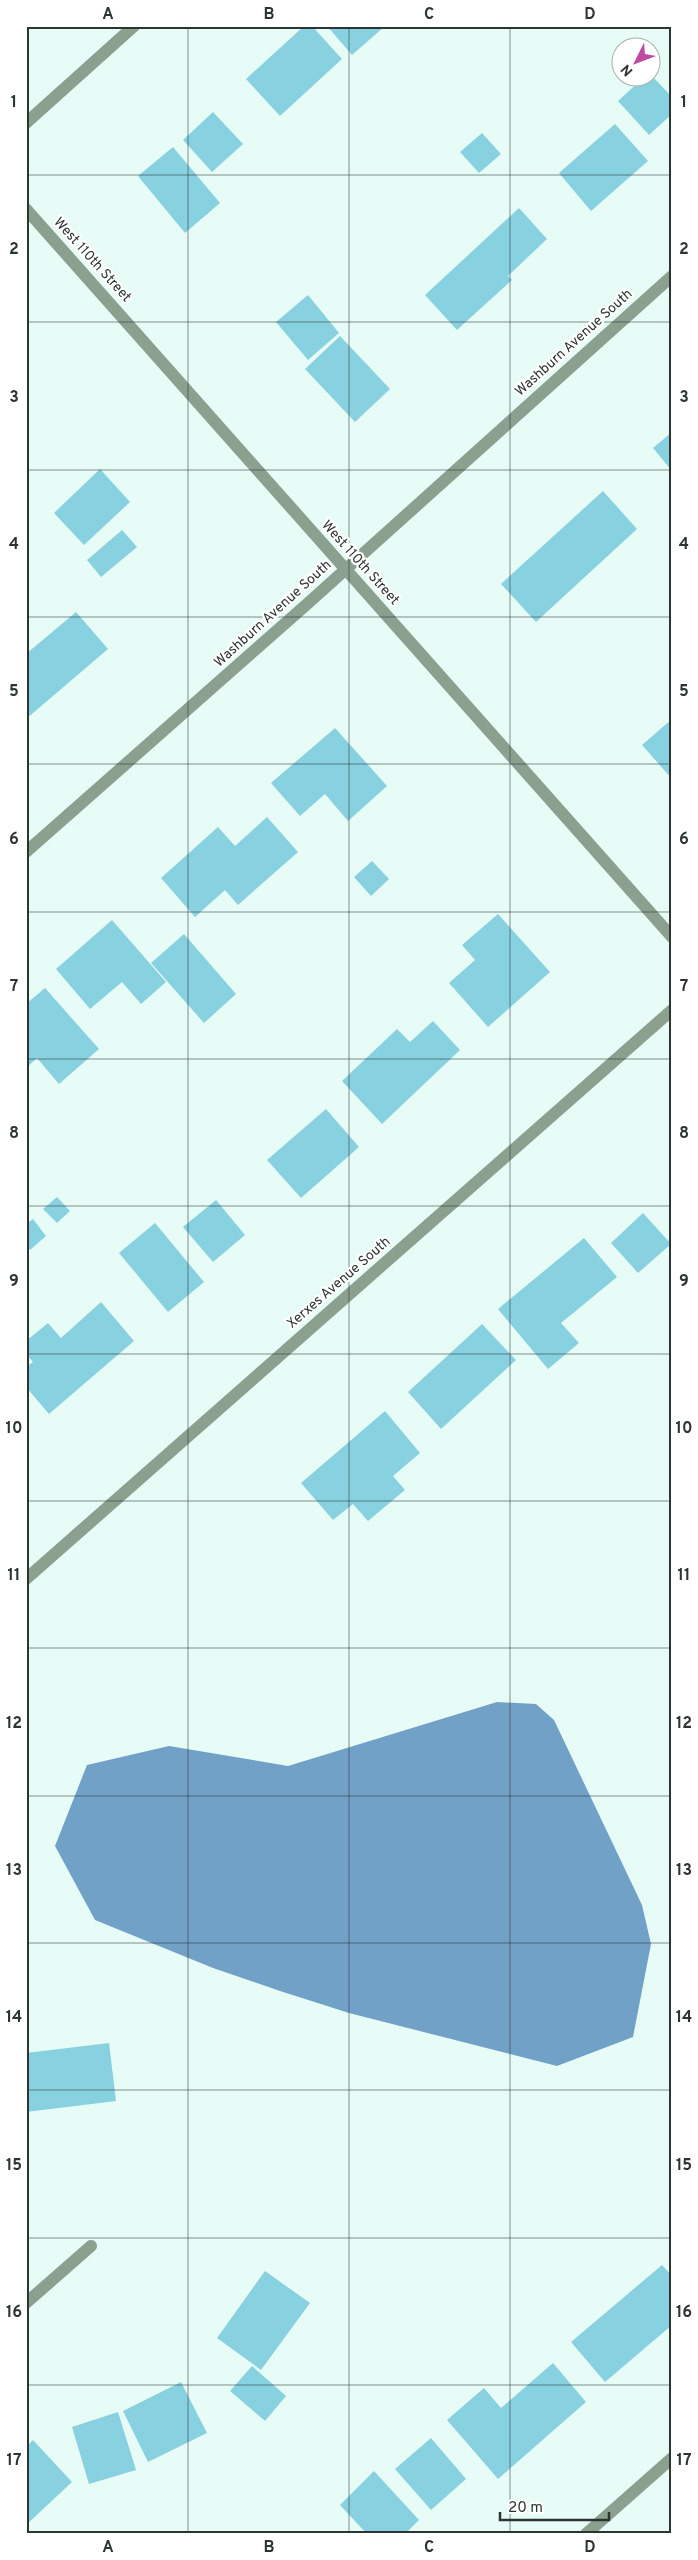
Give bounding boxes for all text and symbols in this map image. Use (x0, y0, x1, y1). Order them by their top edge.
text: A (102, 5, 114, 25)
text: B (263, 5, 275, 25)
text: C (424, 5, 434, 25)
text: D (584, 5, 596, 25)
north arrow (610, 38, 660, 88)
text: N (618, 60, 637, 79)
text: 1 (11, 93, 17, 113)
text: 1 (681, 93, 687, 113)
street label: West 110th Street (50, 214, 134, 306)
text: 2 (9, 240, 19, 260)
text: 2 (679, 240, 689, 260)
street label: Washburn Avenue South (512, 286, 636, 400)
text: 3 (9, 388, 19, 408)
text: 3 (679, 388, 689, 408)
street label: West 110th Street (318, 517, 402, 609)
text: 4 (9, 535, 19, 555)
text: 4 (679, 535, 689, 555)
street label: Washburn Avenue South (211, 557, 335, 671)
text: 5 (9, 682, 19, 702)
text: 5 (679, 682, 689, 702)
text: 6 (9, 830, 19, 850)
text: 6 (679, 830, 689, 850)
text: 7 (10, 977, 18, 997)
text: 7 (680, 977, 688, 997)
text: 8 (9, 1124, 19, 1144)
text: 8 (679, 1124, 689, 1144)
street label: Xerxes Avenue South (284, 1234, 394, 1332)
text: 9 (9, 1272, 19, 1292)
text: 9 (679, 1272, 689, 1292)
text: 10 (6, 1419, 22, 1439)
text: 10 (676, 1419, 692, 1439)
text: 11 (8, 1566, 20, 1586)
text: 11 (678, 1566, 690, 1586)
text: 12 (6, 1714, 22, 1734)
text: 12 (676, 1714, 692, 1734)
text: 13 (6, 1861, 22, 1881)
text: 13 (676, 1861, 692, 1881)
text: 14 (6, 2008, 22, 2028)
text: 14 (676, 2008, 692, 2028)
text: 15 (6, 2156, 22, 2176)
text: 15 (676, 2156, 692, 2176)
text: 16 (6, 2303, 22, 2323)
text: 16 (676, 2303, 692, 2323)
text: 17 (7, 2451, 21, 2471)
text: 17 (677, 2451, 691, 2471)
scale bar (500, 2490, 609, 2522)
text: 20 m (508, 2499, 543, 2518)
text: A (102, 2538, 114, 2558)
text: B (263, 2538, 275, 2558)
text: C (424, 2538, 434, 2558)
text: D (584, 2538, 596, 2558)

